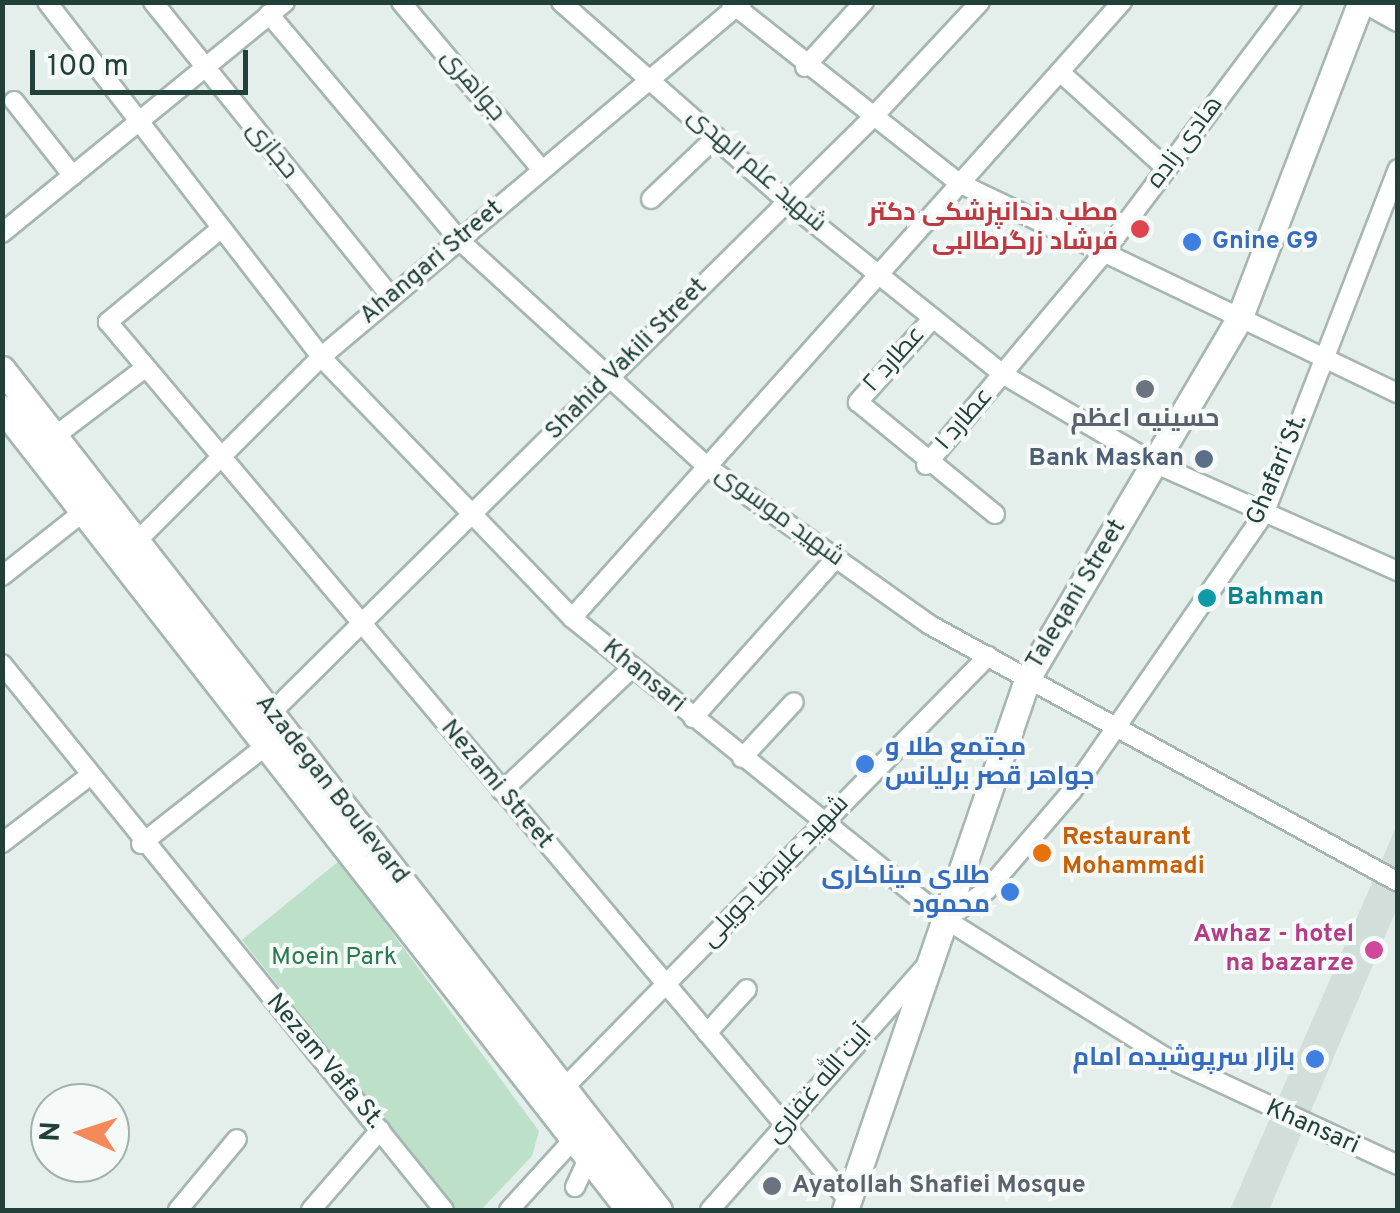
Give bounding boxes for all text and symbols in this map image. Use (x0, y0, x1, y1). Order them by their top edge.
scale bar (35, 30, 252, 92)
street label: جواهری (433, 44, 511, 128)
text: 100 m (47, 49, 129, 86)
street label: هادی زاده (1142, 91, 1230, 195)
street label: شهید علم الهدی (680, 102, 832, 240)
street label: حجازی (239, 116, 303, 186)
street label: Ahangari Street (354, 194, 510, 332)
place label: مطب دندانپزشکی دکتر فرشاد زرگرطالبی (869, 200, 1118, 259)
marker: مطب دندانپزشکی دکتر فرشاد زرگرطالبی (1127, 216, 1153, 242)
place label: Gnine G9 (1212, 227, 1318, 257)
marker: Gnine G9 (1181, 231, 1203, 253)
street label: Shahid Vakili Street (539, 272, 715, 448)
street label: عطارد ۲ (858, 321, 932, 399)
marker: حسینیه اعظم (1134, 378, 1156, 400)
street label: عطارد ۱ (930, 383, 1000, 457)
place label: حسینیه اعظم (1070, 405, 1220, 435)
street label: Ghafari St. (1241, 410, 1315, 530)
place label: Bank Maskan (1028, 444, 1184, 474)
marker: Bank Maskan (1193, 448, 1215, 470)
street label: شهید موسوی (709, 460, 849, 574)
street label: Taleqani Street (1021, 515, 1133, 675)
place label: Bahman (1227, 583, 1324, 613)
marker: Bahman (1196, 587, 1218, 609)
street label: Khansari (595, 634, 691, 720)
street label: Azadegan Boulevard (248, 689, 414, 891)
street label: Nezami Street (433, 714, 559, 856)
place label: مجتمع طلا و جواهر قصر برليانس (885, 735, 1094, 794)
marker: مجتمع طلا و جواهر قصر برليانس (854, 753, 876, 775)
street label: شهید علیرضا جویلی (696, 790, 856, 954)
place label: Restaurant Mohammadi (1062, 824, 1205, 883)
marker: Restaurant Mohammadi (1031, 842, 1053, 864)
place label: طلای میناکاری محمود (821, 863, 990, 922)
marker: طلای میناکاری محمود (999, 881, 1021, 903)
place label: Awhaz - hotel na bazarze (1193, 921, 1354, 980)
marker: Awhaz - hotel na bazarze (1363, 939, 1385, 961)
park label: Moein Park (271, 943, 397, 973)
street label: Nezam Vafa St. (258, 988, 390, 1136)
street label: آیت الله غفاری (761, 1020, 879, 1150)
place label: بازار سرپوشیده امام (1073, 1044, 1295, 1074)
marker: بازار سرپوشیده امام (1304, 1048, 1326, 1070)
north arrow (30, 1083, 130, 1183)
street label: Khansari (1261, 1094, 1363, 1162)
text: N (34, 1121, 71, 1143)
place label: Ayatollah Shafiei Mosque (792, 1171, 1086, 1201)
marker: Ayatollah Shafiei Mosque (761, 1175, 783, 1197)

